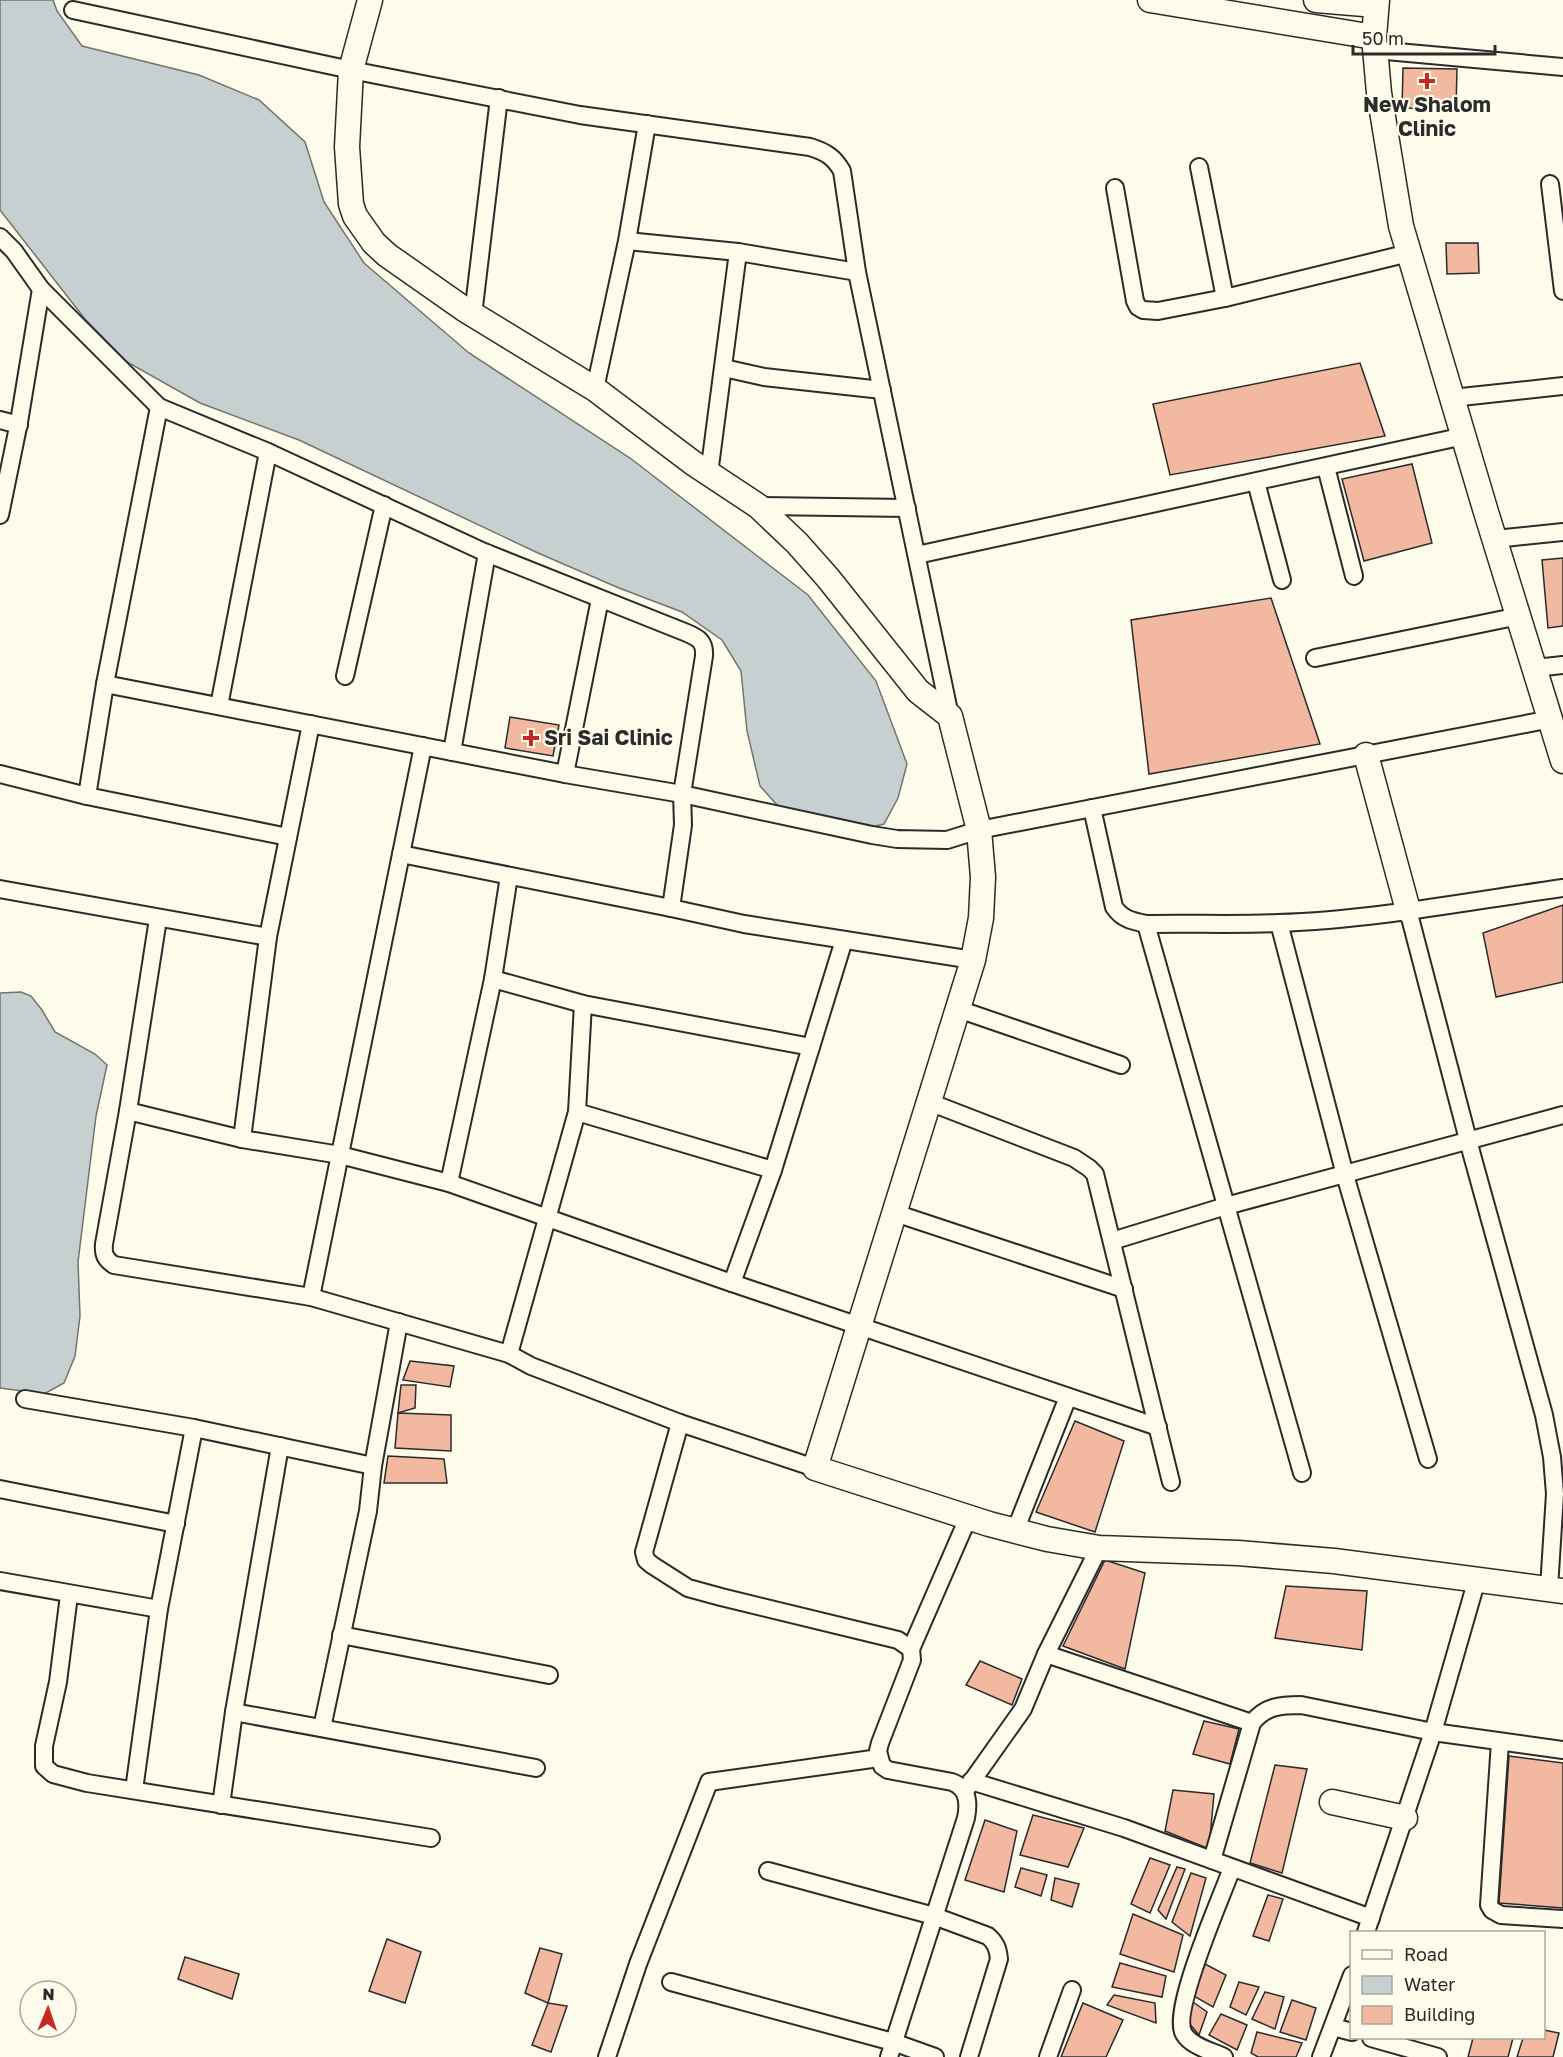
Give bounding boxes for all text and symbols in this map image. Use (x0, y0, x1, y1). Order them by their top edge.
scale bar (1353, 18, 1496, 56)
text: 50 m (1362, 27, 1404, 49)
marker: New Shalom Clinic (1418, 72, 1436, 90)
place label: New Shalom Clinic (1363, 91, 1491, 141)
place label: Sri Sai Clinic (544, 724, 673, 750)
marker: Sri Sai Clinic (522, 729, 540, 747)
legend (1350, 1931, 1545, 2039)
text: Road (1404, 1943, 1448, 1965)
text: Water (1404, 1973, 1455, 1995)
north arrow (18, 1979, 78, 2039)
text: N (42, 1984, 55, 2004)
text: Building (1404, 2003, 1475, 2025)

